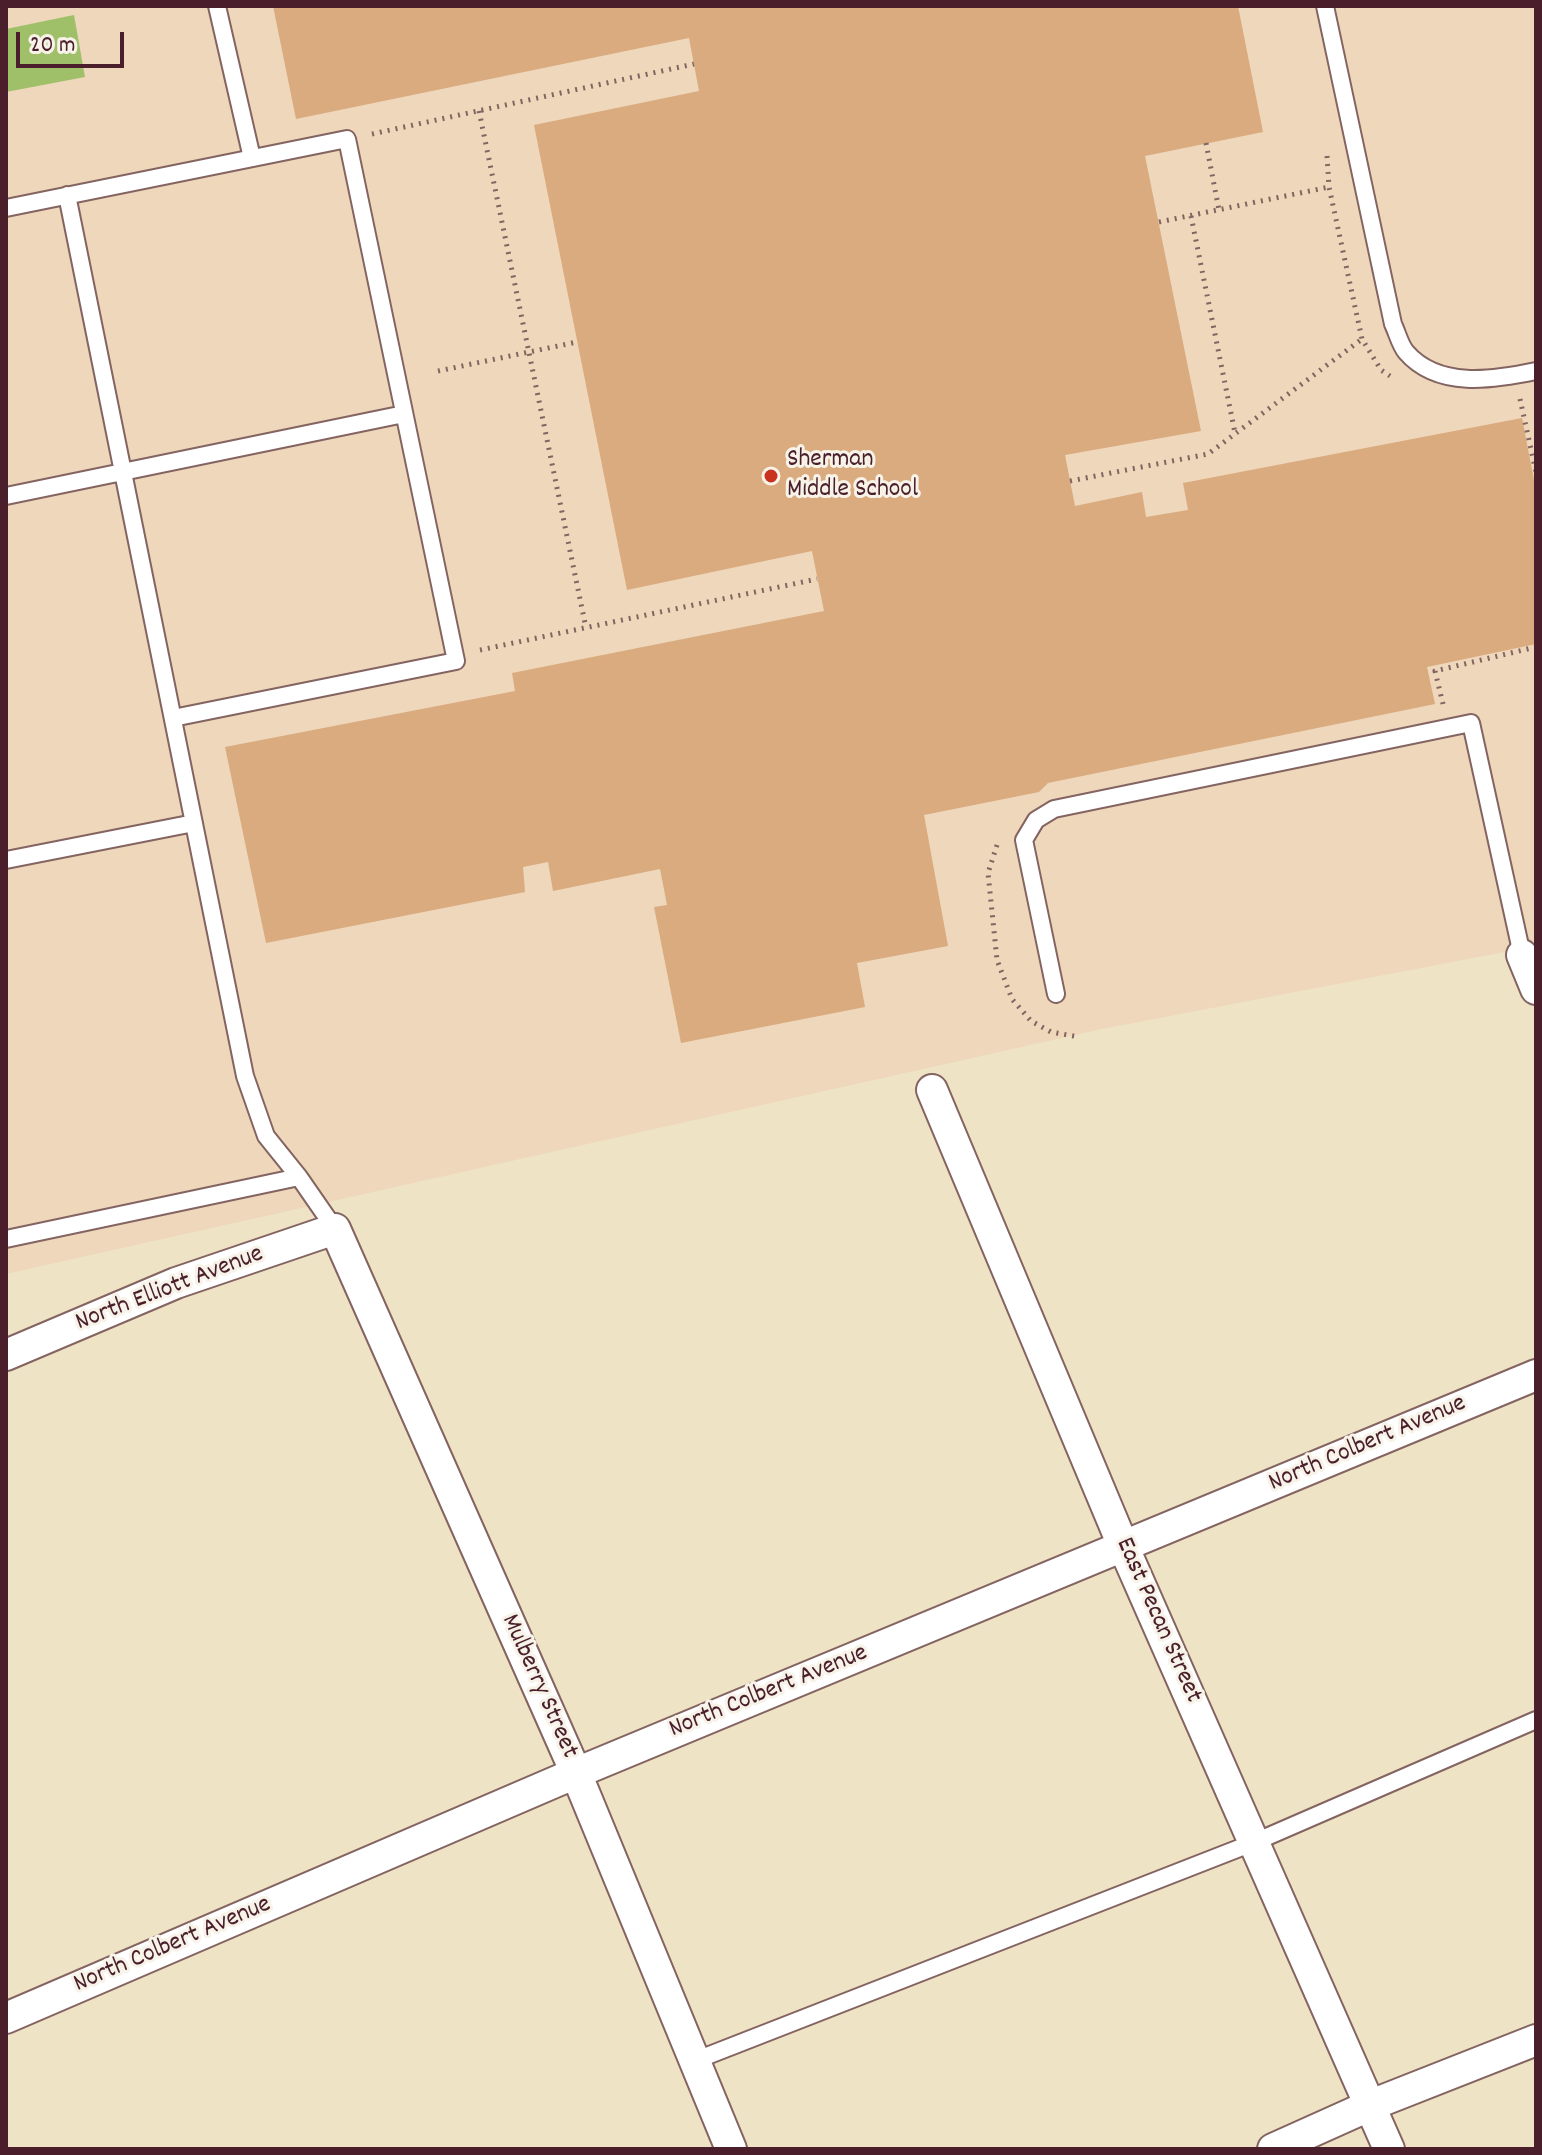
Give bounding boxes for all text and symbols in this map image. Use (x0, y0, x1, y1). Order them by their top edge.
scale bar (20, 16, 128, 66)
text: 20 m (30, 29, 76, 63)
place label: Sherman Middle School (787, 445, 918, 506)
marker: Sherman Middle School (762, 467, 780, 485)
street label: North Elliott Avenue (72, 1240, 268, 1340)
street label: North Colbert Avenue (1265, 1389, 1471, 1501)
street label: East Pecan Street (1107, 1534, 1207, 1708)
street label: Mulberry Street (492, 1610, 584, 1764)
street label: North Colbert Avenue (665, 1639, 873, 1747)
street label: North Colbert Avenue (70, 1890, 276, 2002)

